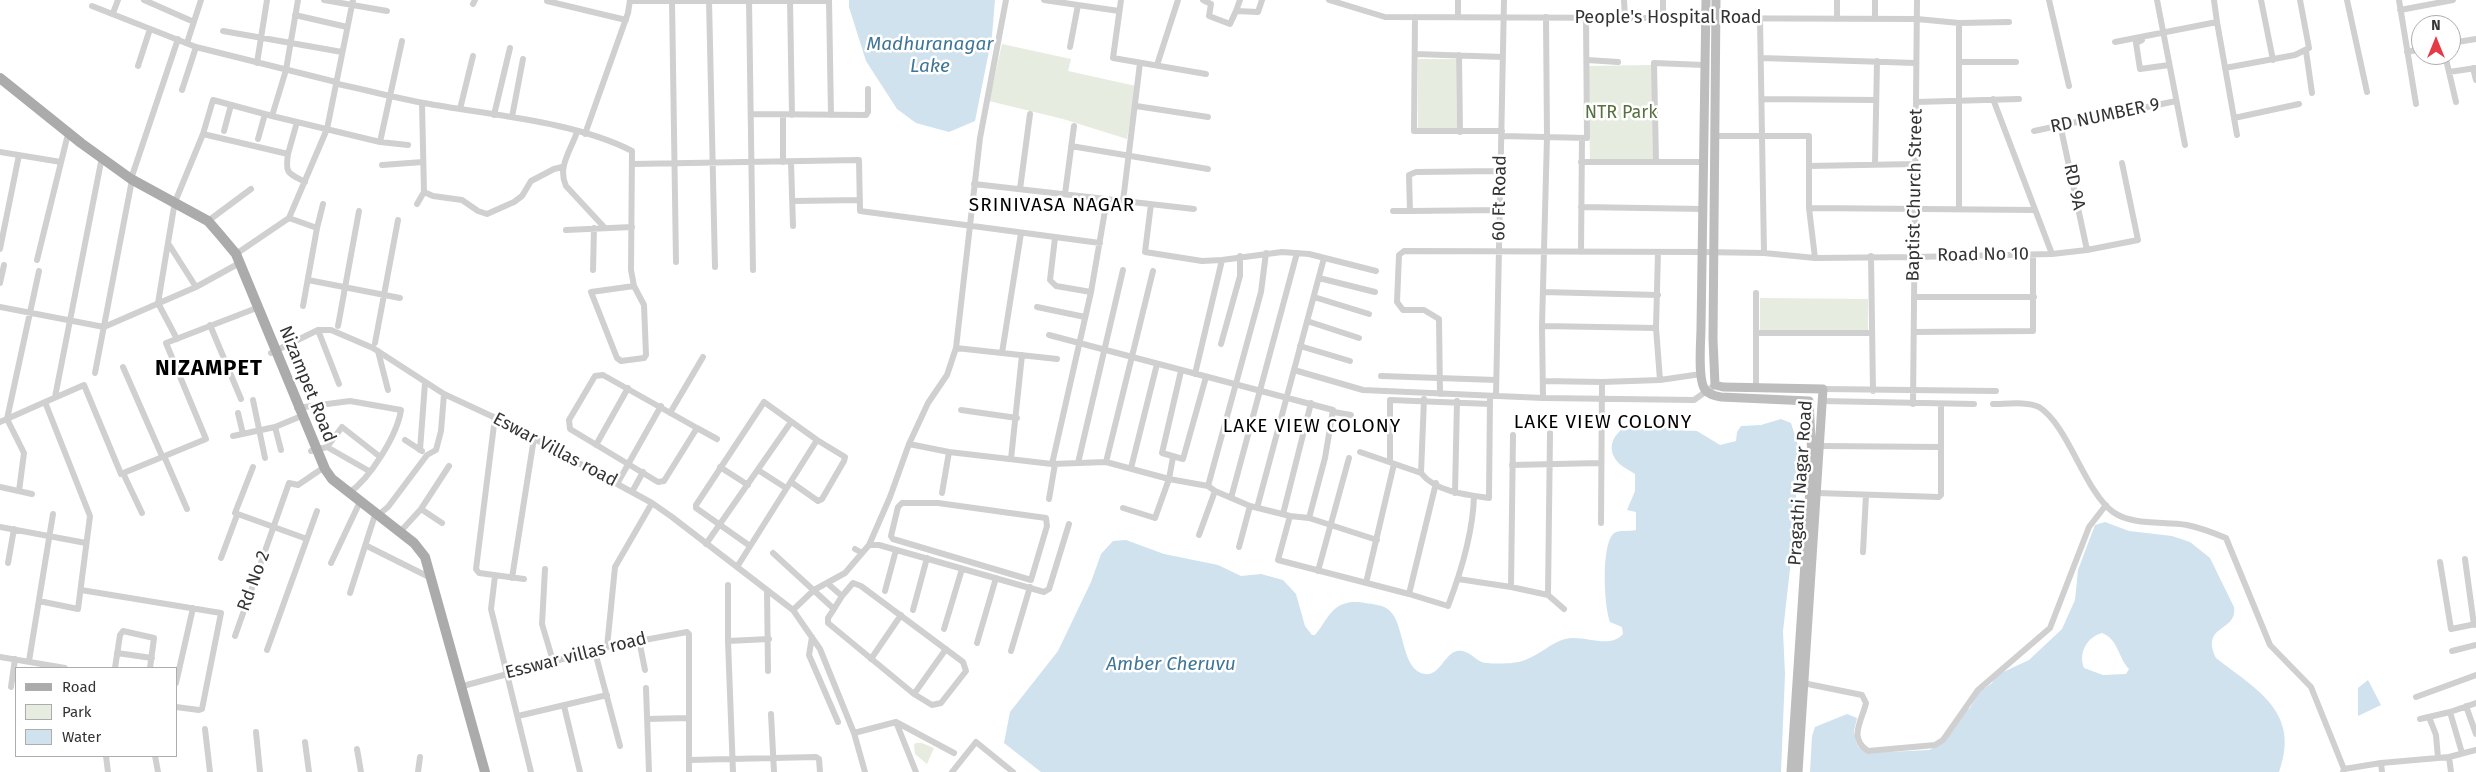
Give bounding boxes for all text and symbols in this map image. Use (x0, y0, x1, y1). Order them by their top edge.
street label: People's Hospital Road (1574, 7, 1762, 29)
north arrow (2411, 15, 2461, 65)
text: N (2431, 17, 2441, 34)
water label: Madhuranagar Lake (867, 34, 993, 78)
street label: RD NUMBER 9 (2048, 94, 2162, 138)
park label: NTR Park (1585, 102, 1657, 124)
street label: Baptist Church Street (1903, 108, 1927, 282)
street label: 60 Ft Road (1488, 155, 1512, 241)
street label: RD 9A (2059, 162, 2089, 212)
district label: SRINIVASA NAGAR (967, 195, 1137, 217)
street label: Road No 10 (1937, 243, 2029, 267)
street label: Nizampet Road (274, 323, 340, 445)
district label: NIZAMPET (154, 356, 264, 382)
street label: Pragathi Nagar Road (1784, 400, 1818, 566)
street label: Eswar Villas road (489, 408, 621, 492)
district label: LAKE VIEW COLONY (1512, 412, 1694, 434)
district label: LAKE VIEW COLONY (1221, 416, 1403, 438)
street label: Rd No 2 (233, 548, 275, 614)
street label: Esswar villas road (503, 628, 649, 684)
water label: Amber Cheruvu (1106, 654, 1236, 676)
legend (15, 667, 178, 757)
text: Road (62, 678, 97, 696)
text: Park (62, 703, 92, 721)
text: Water (62, 728, 101, 746)

